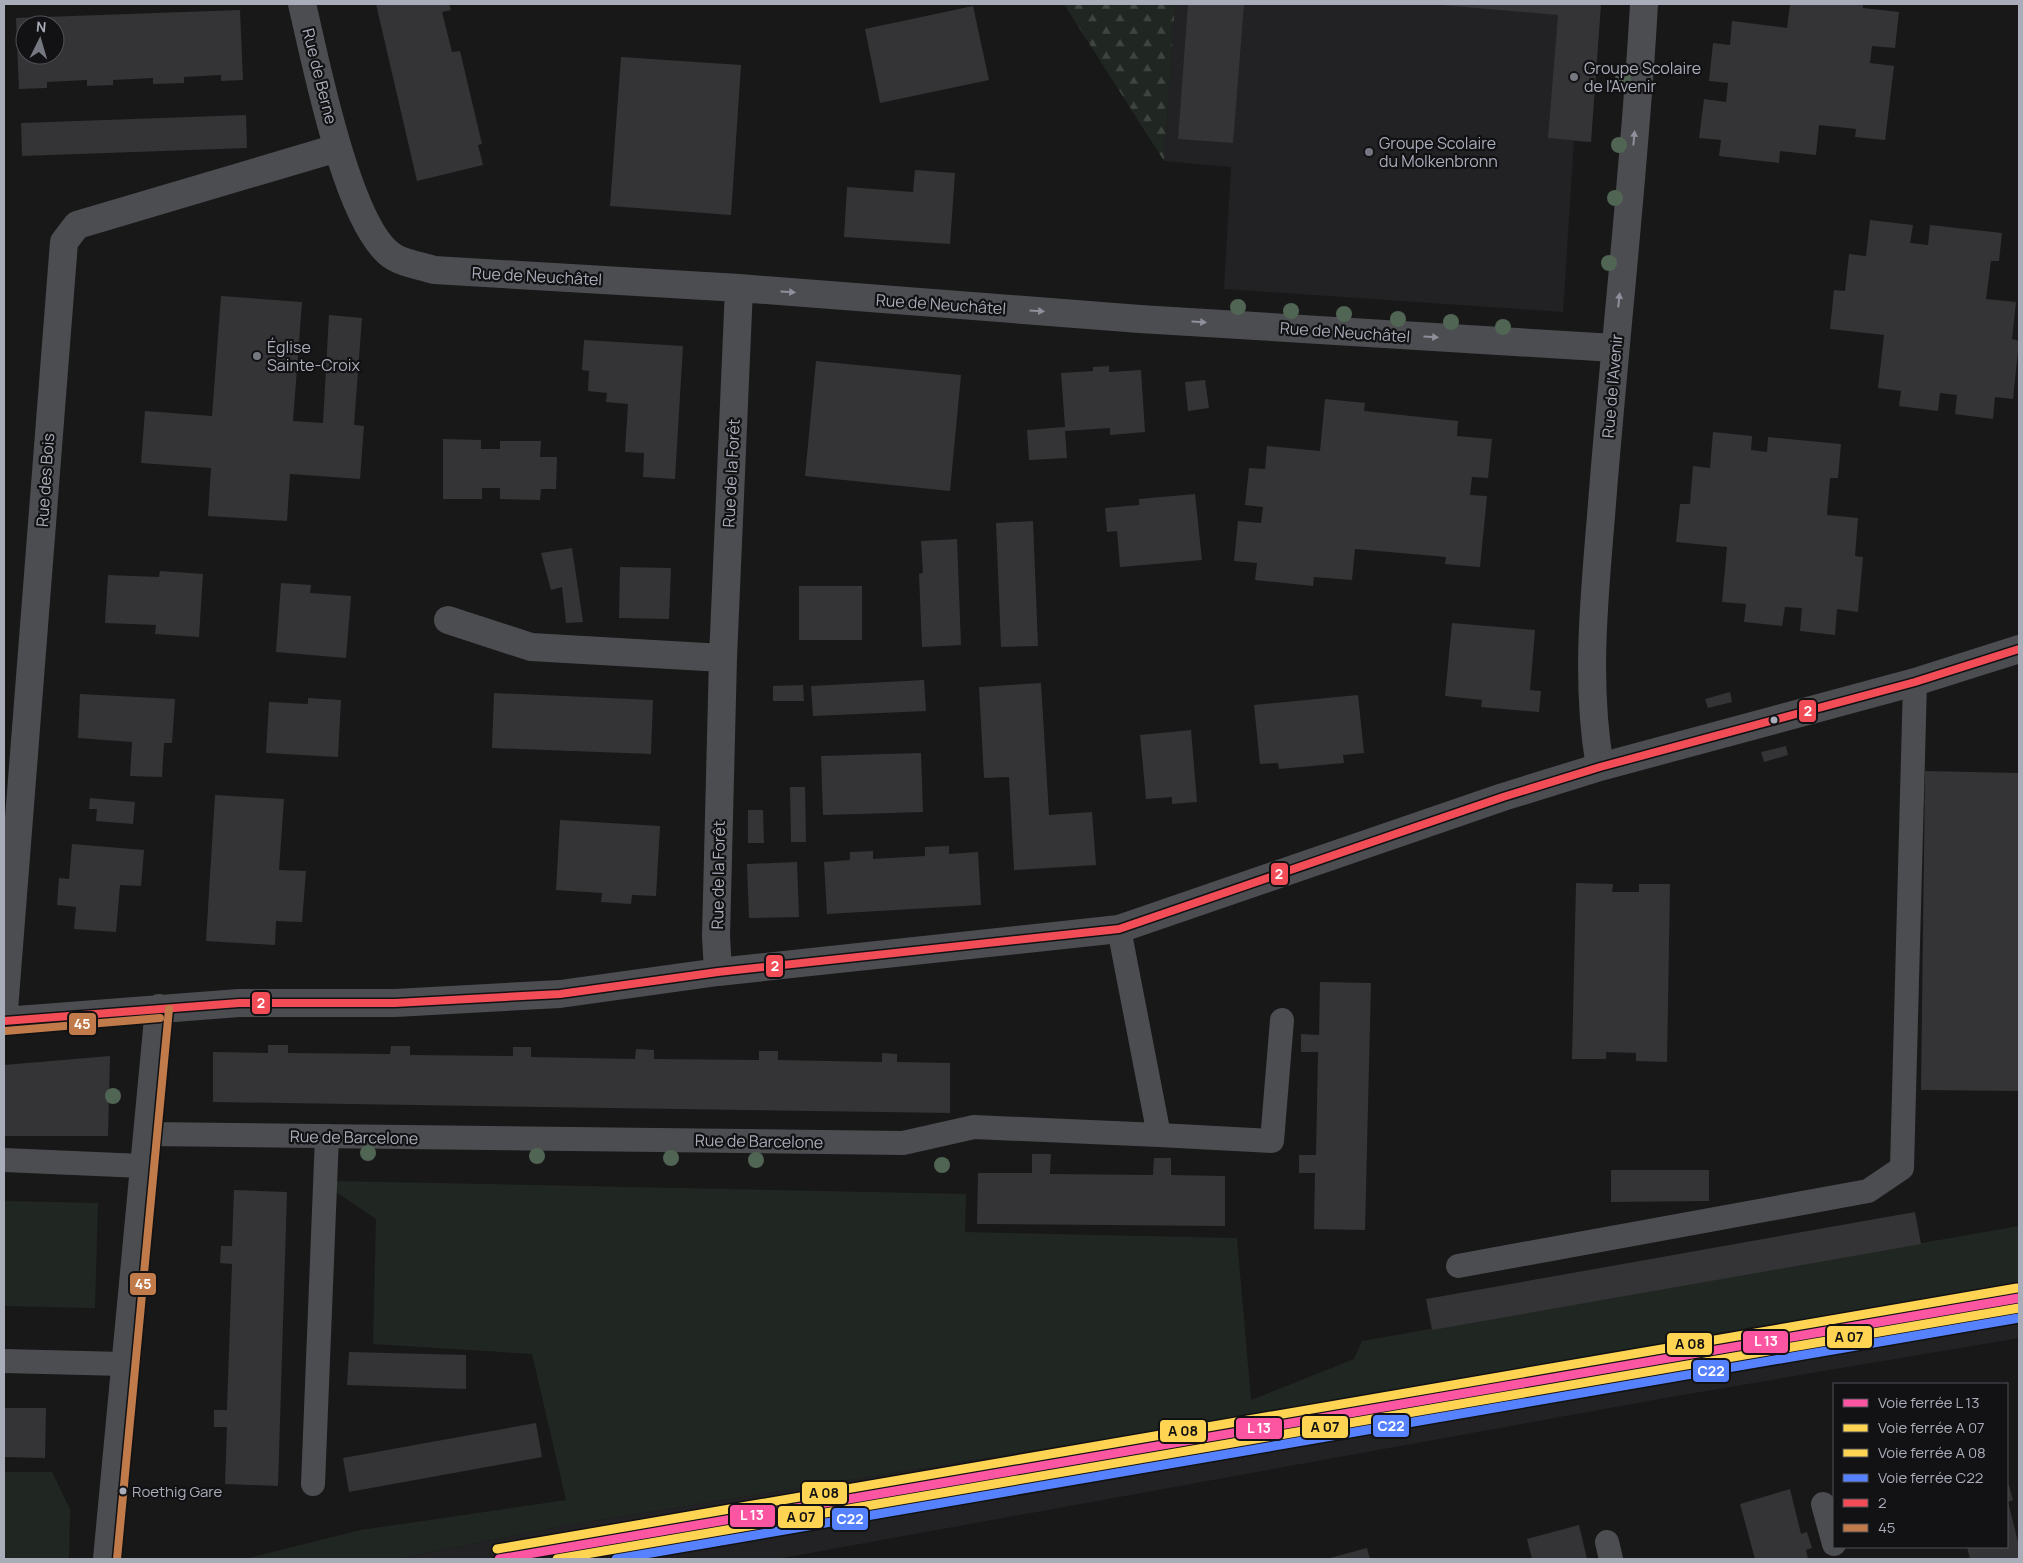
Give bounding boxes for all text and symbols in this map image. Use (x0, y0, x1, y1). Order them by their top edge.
north arrow (15, 15, 65, 65)
text: N (35, 17, 47, 36)
street label: Rue de Berne (297, 26, 343, 126)
place label: Groupe Scolaire de l'Avenir (1584, 57, 1701, 97)
marker: Groupe Scolaire de l'Avenir (1568, 71, 1580, 83)
one-way arrow (1630, 130, 1638, 146)
place label: Groupe Scolaire du Molkenbronn (1379, 132, 1498, 172)
marker: Groupe Scolaire du Molkenbronn (1363, 146, 1375, 158)
street label: Rue de Neuchâtel (471, 262, 603, 290)
one-way arrow (780, 288, 796, 296)
street label: Rue de Neuchâtel (875, 288, 1007, 320)
one-way arrow (1615, 291, 1623, 307)
one-way arrow (1029, 307, 1045, 315)
street label: Rue de Neuchâtel (1279, 316, 1411, 348)
one-way arrow (1191, 319, 1207, 327)
street label: Rue de l'Avenir (1596, 333, 1628, 439)
one-way arrow (1423, 334, 1439, 342)
place label: Église Sainte-Croix (267, 336, 360, 376)
marker: Église Sainte-Croix (251, 350, 263, 362)
street label: Rue de la Forêt (717, 418, 745, 528)
street label: Rue des Bois (31, 432, 59, 528)
line badge: 2 (1798, 699, 1817, 723)
text: 2 (1804, 701, 1812, 720)
unlabelled marker (1769, 715, 1779, 725)
street label: Rue de la Forêt (706, 820, 730, 930)
line badge: 2 (1270, 862, 1289, 886)
text: 2 (1275, 864, 1283, 883)
line badge: 2 (765, 954, 784, 978)
text: 2 (771, 956, 779, 975)
line badge: 2 (251, 991, 271, 1015)
text: 2 (257, 993, 265, 1012)
line badge: 45 (68, 1012, 97, 1036)
text: 45 (74, 1014, 90, 1033)
street label: Rue de Barcelone (290, 1125, 418, 1149)
street label: Rue de Barcelone (695, 1129, 823, 1153)
line badge: 45 (129, 1272, 157, 1296)
text: 45 (135, 1274, 151, 1293)
line badge: A 07 (1826, 1325, 1873, 1349)
text: A 07 (1835, 1327, 1863, 1346)
line badge: L 13 (1742, 1330, 1789, 1354)
text: L 13 (1754, 1331, 1778, 1350)
line badge: A 08 (1666, 1332, 1713, 1356)
text: A 08 (1675, 1334, 1705, 1353)
line badge: C22 (1692, 1359, 1730, 1383)
text: C22 (1697, 1361, 1725, 1380)
legend (1833, 1383, 2008, 1548)
text: Voie ferrée L 13 (1878, 1392, 1979, 1413)
line badge: C22 (1372, 1414, 1410, 1438)
line badge: A 07 (1301, 1415, 1349, 1439)
text: C22 (1377, 1416, 1405, 1435)
line badge: L 13 (1235, 1417, 1283, 1440)
text: A 07 (1311, 1417, 1339, 1436)
text: Voie ferrée A 07 (1878, 1417, 1985, 1438)
text: L 13 (1247, 1418, 1271, 1437)
line badge: A 08 (1159, 1419, 1207, 1443)
text: A 08 (1168, 1421, 1198, 1440)
text: Voie ferrée A 08 (1878, 1442, 1986, 1463)
text: Voie ferrée C22 (1878, 1467, 1983, 1488)
place label: Roethig Gare (132, 1481, 223, 1502)
line badge: A 08 (801, 1481, 848, 1505)
text: A 08 (809, 1483, 839, 1502)
marker: Roethig Gare (118, 1486, 128, 1496)
text: 2 (1878, 1492, 1887, 1513)
line badge: L 13 (729, 1504, 776, 1528)
text: L 13 (740, 1505, 764, 1524)
line badge: A 07 (777, 1505, 824, 1529)
text: A 07 (787, 1507, 815, 1526)
line badge: C22 (831, 1507, 869, 1531)
text: C22 (836, 1509, 864, 1528)
text: 45 (1878, 1517, 1896, 1538)

